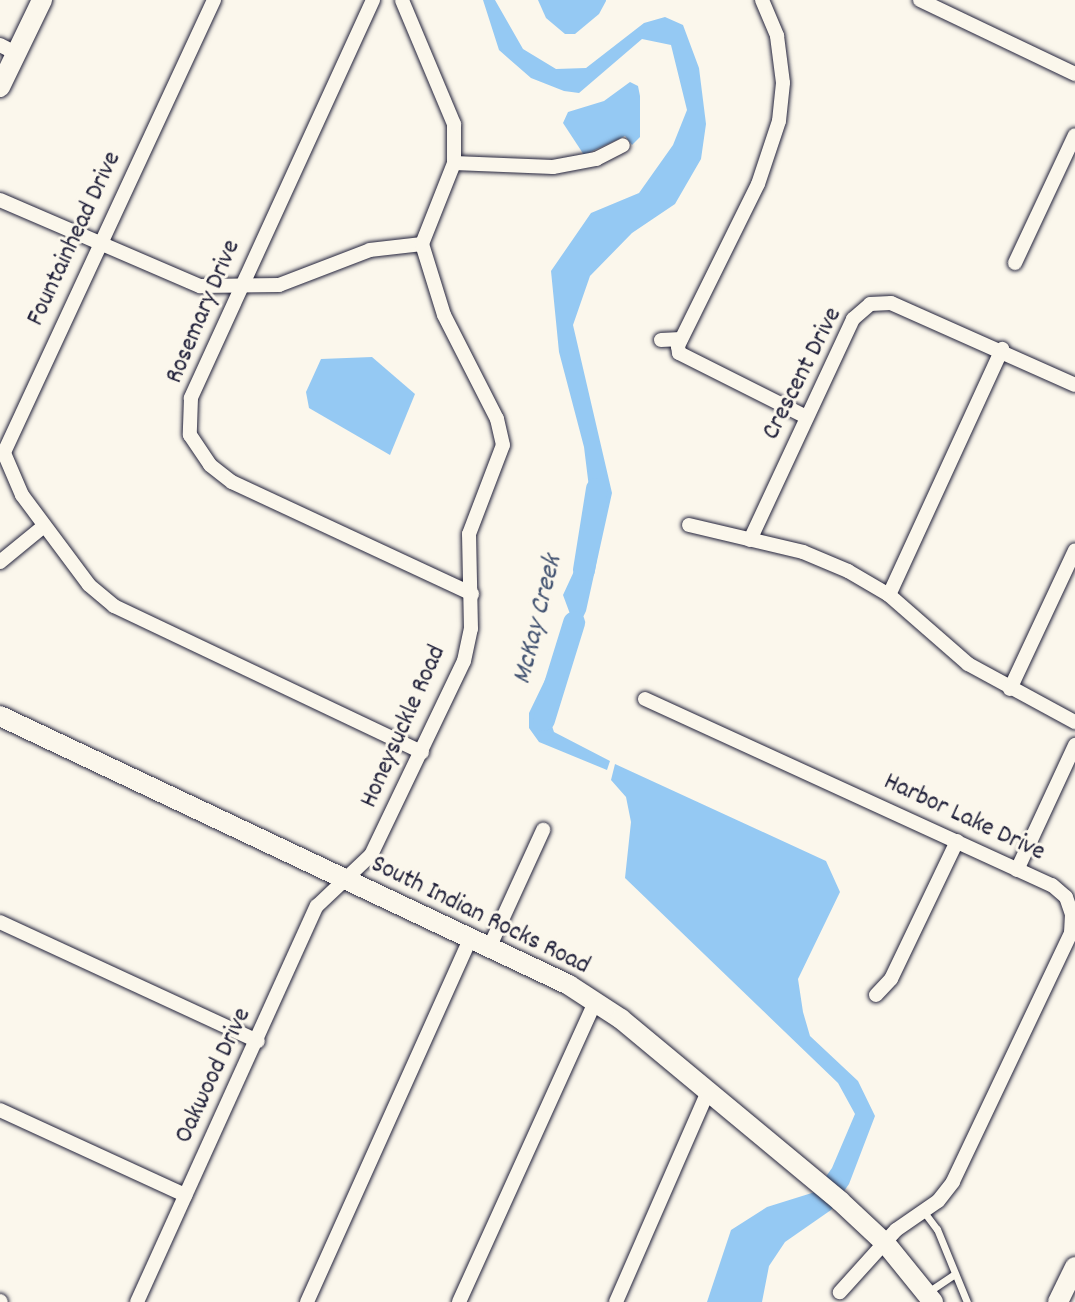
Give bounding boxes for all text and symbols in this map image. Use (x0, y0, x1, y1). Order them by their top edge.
street label: Fountainhead Drive (21, 147, 129, 331)
street label: Rosemary Drive (160, 236, 248, 388)
street label: Crescent Drive (756, 303, 850, 445)
water label: McKay Creek (507, 552, 571, 688)
street label: Honeysuckle Road (354, 641, 454, 813)
street label: Harbor Lake Drive (878, 767, 1050, 869)
street label: South Indian Rocks Road (365, 849, 595, 983)
street label: Oakwood Drive (169, 1003, 259, 1149)

